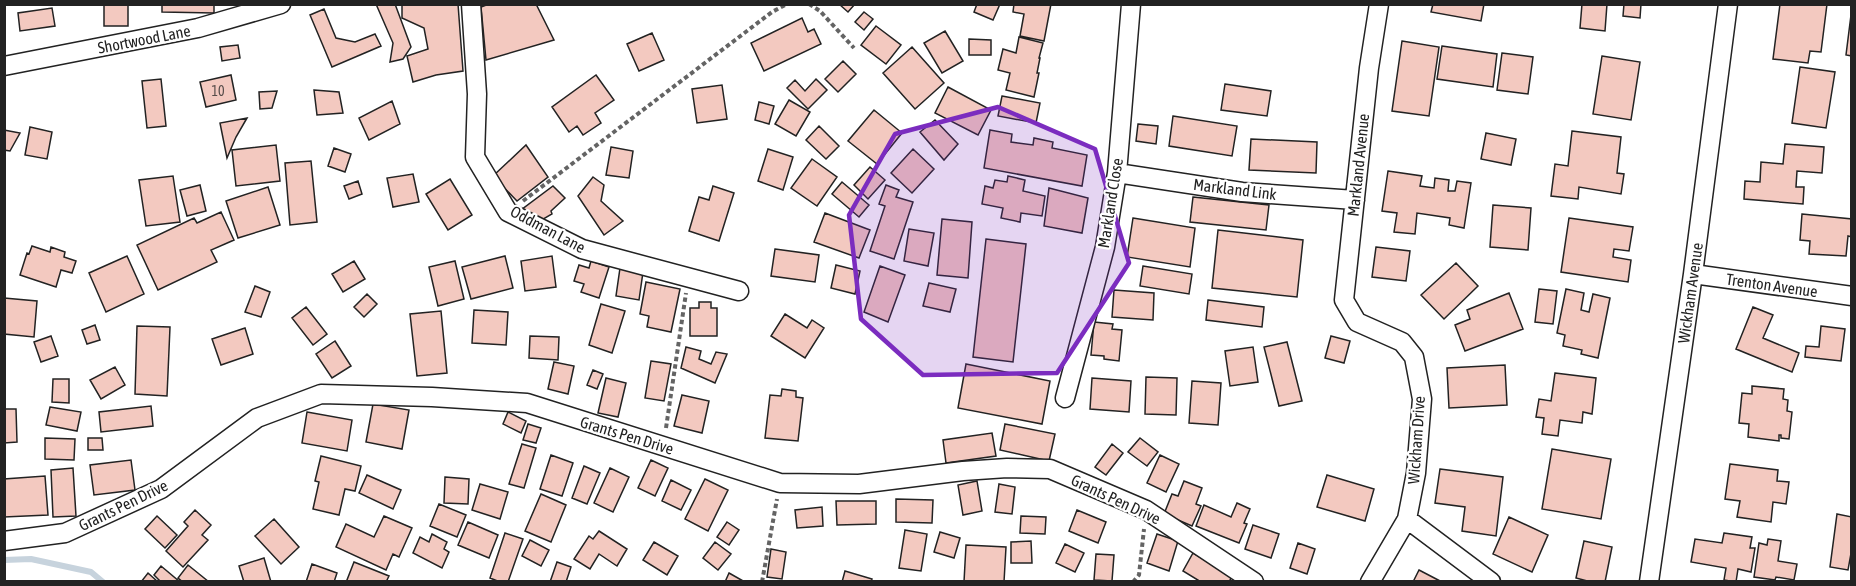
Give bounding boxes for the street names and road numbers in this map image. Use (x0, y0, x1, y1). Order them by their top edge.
street label: Shortwood Lane (96, 21, 192, 57)
street label: Markland Avenue (1344, 113, 1372, 217)
street label: Markland Close (1094, 157, 1126, 249)
street label: Markland Link (1192, 175, 1278, 203)
street label: Oddman Lane (508, 202, 588, 256)
street label: Wickham Avenue (1674, 242, 1706, 344)
street label: Trenton Avenue (1725, 270, 1819, 300)
street label: Wickham Drive (1404, 395, 1428, 485)
street label: Grants Pen Drive (578, 412, 676, 458)
street label: Grants Pen Drive (1068, 470, 1164, 528)
street label: Grants Pen Drive (76, 476, 170, 534)

